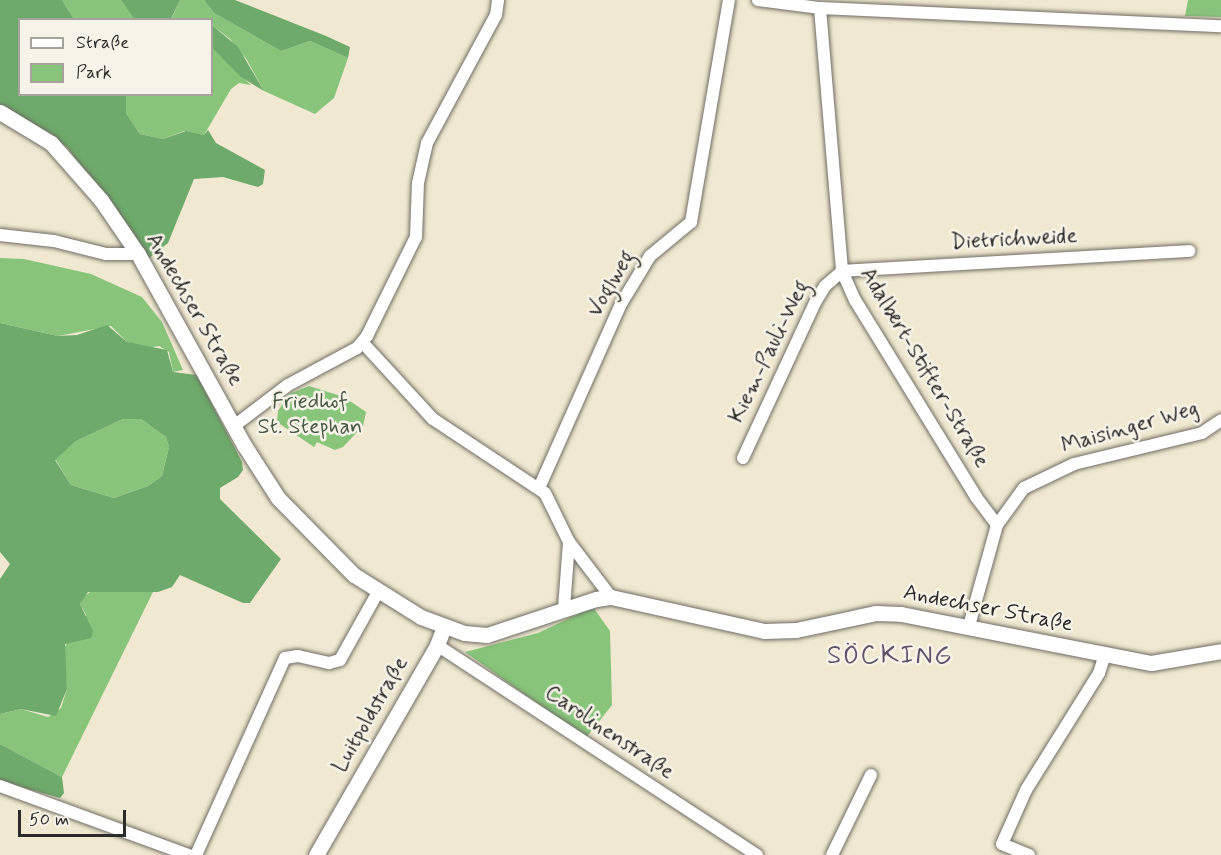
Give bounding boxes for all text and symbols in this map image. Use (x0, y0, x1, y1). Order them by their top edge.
legend (18, 18, 213, 96)
text: Straße (76, 31, 129, 55)
text: Park (76, 61, 112, 85)
street label: Dietrichweide (950, 224, 1078, 256)
street label: Andechser Straße (140, 230, 248, 390)
street label: Voglweg (582, 246, 642, 322)
street label: Adalbert-Stifter-Straße (854, 263, 994, 473)
street label: Kiem-Pauli-Weg (724, 276, 816, 428)
park label: Friedhof St. Stephan (258, 389, 362, 440)
street label: Maisinger Weg (1057, 396, 1203, 460)
street label: Andechser Straße (903, 580, 1073, 638)
district label: SÖCKING (828, 641, 952, 673)
street label: Luitpoldstraße (327, 652, 415, 778)
street label: Carolinenstraße (539, 680, 679, 786)
scale bar (21, 798, 129, 836)
text: 50 m (29, 808, 69, 832)

